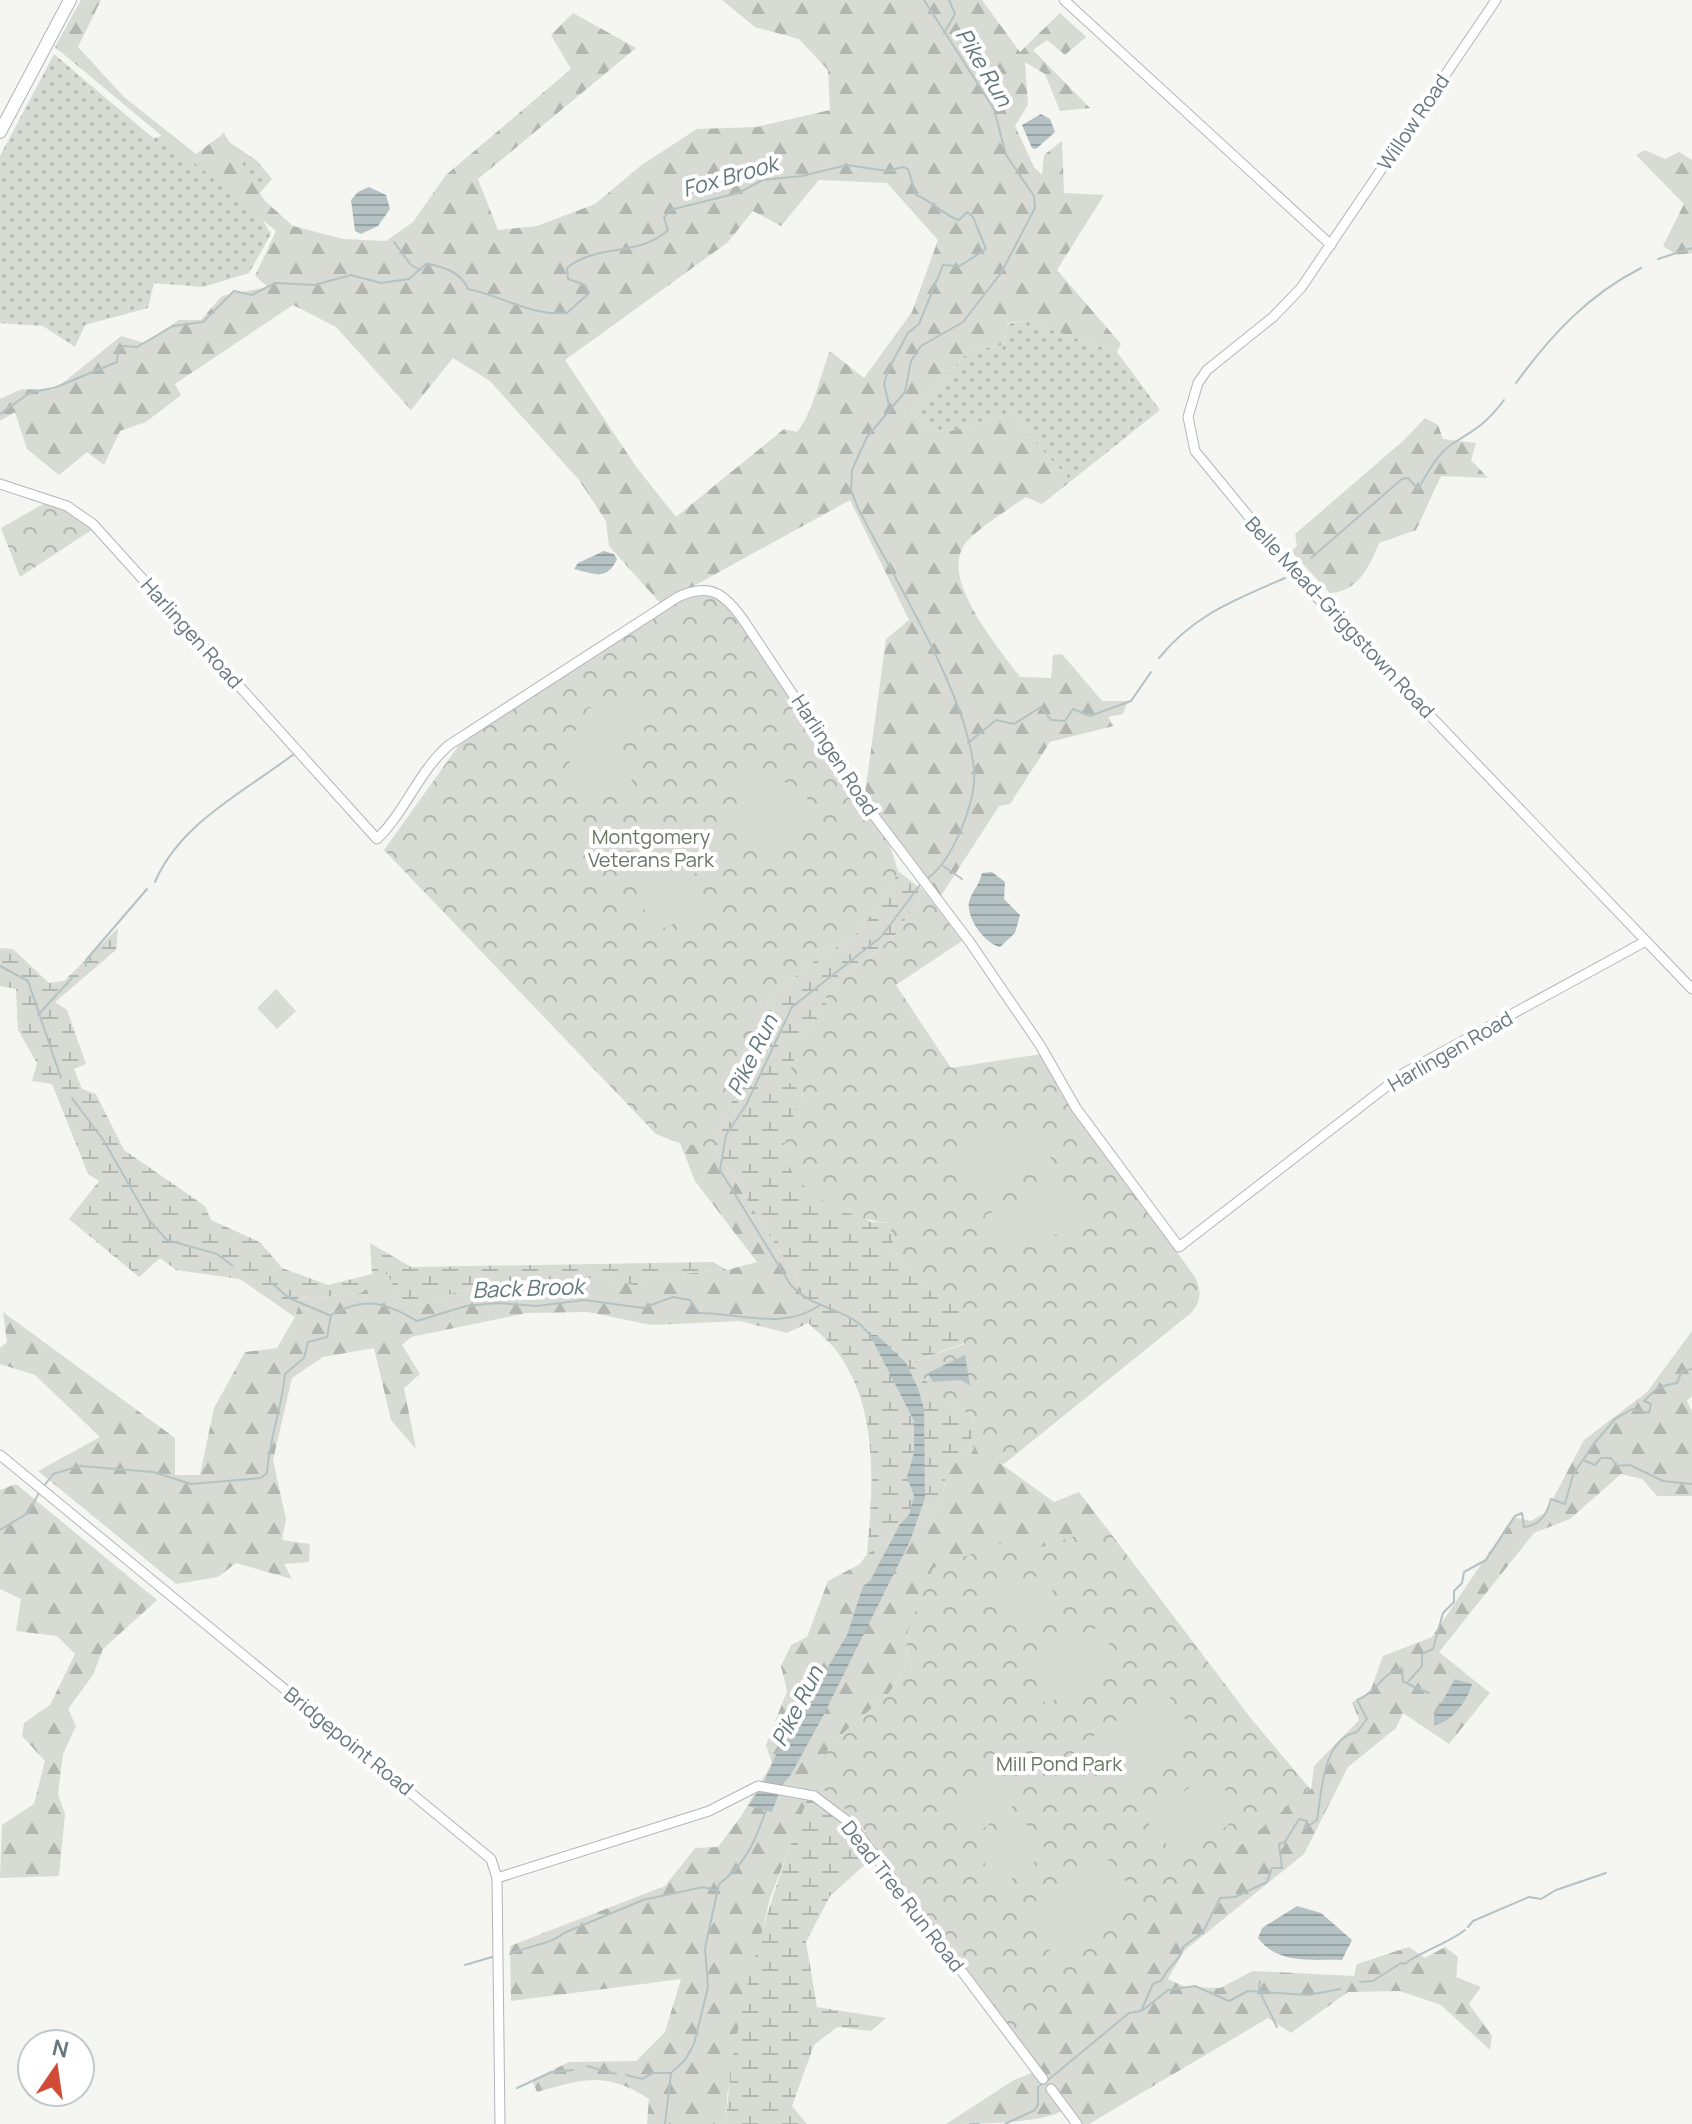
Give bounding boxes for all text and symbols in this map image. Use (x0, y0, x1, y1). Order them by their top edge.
water label: Pike Run (949, 22, 1020, 113)
street label: Willow Road (1371, 69, 1455, 175)
water label: Fox Brook (679, 147, 784, 204)
street label: Belle Mead-Griggstown Road (1239, 510, 1441, 724)
street label: Harlingen Road (135, 572, 249, 694)
street label: Harlingen Road (786, 689, 884, 821)
park label: Montgomery Veterans Park (588, 823, 715, 873)
street label: Harlingen Road (1383, 1004, 1517, 1098)
water label: Pike Run (720, 1009, 785, 1100)
water label: Back Brook (472, 1271, 587, 1305)
water label: Pike Run (764, 1660, 830, 1751)
street label: Bridgepoint Road (279, 1681, 419, 1801)
park label: Mill Pond Park (996, 1750, 1123, 1777)
street label: Dead Tree Run Road (835, 1815, 971, 1977)
north arrow (16, 2028, 96, 2108)
text: N (49, 2032, 72, 2065)

